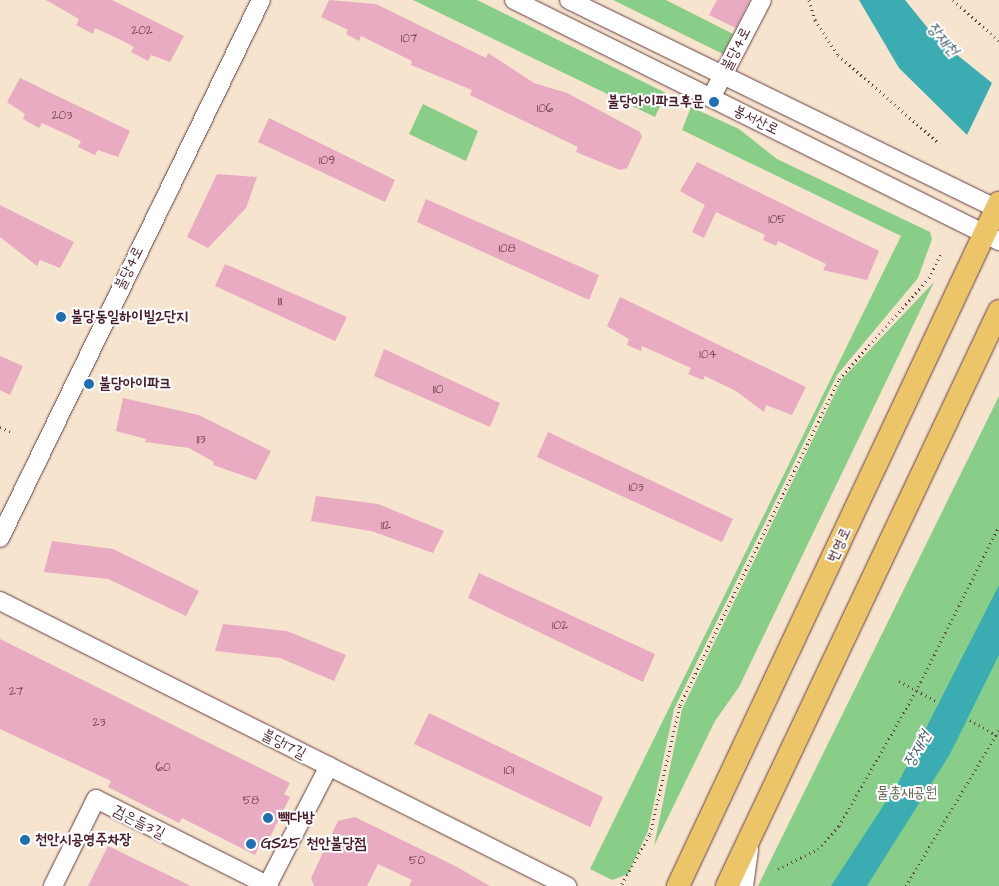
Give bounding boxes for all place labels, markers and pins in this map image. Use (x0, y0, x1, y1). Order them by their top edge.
place label: 불당아이파크후문 (607, 93, 704, 111)
marker: 불당아이파크후문 (708, 96, 720, 108)
place label: 불당동일하이빌2단지 (71, 308, 188, 326)
marker: 불당동일하이빌2단지 (55, 311, 67, 323)
place label: 불당아이파크 (99, 375, 171, 393)
marker: 불당아이파크 (83, 378, 95, 390)
place label: 빽다방 (278, 809, 314, 827)
marker: 빽다방 (262, 812, 274, 824)
place label: 천안시공영주차장 (35, 831, 132, 849)
marker: 천안시공영주차장 (19, 834, 31, 846)
place label: GS25 천안불당점 (261, 835, 367, 853)
marker: GS25 천안불당점 (245, 838, 257, 850)

